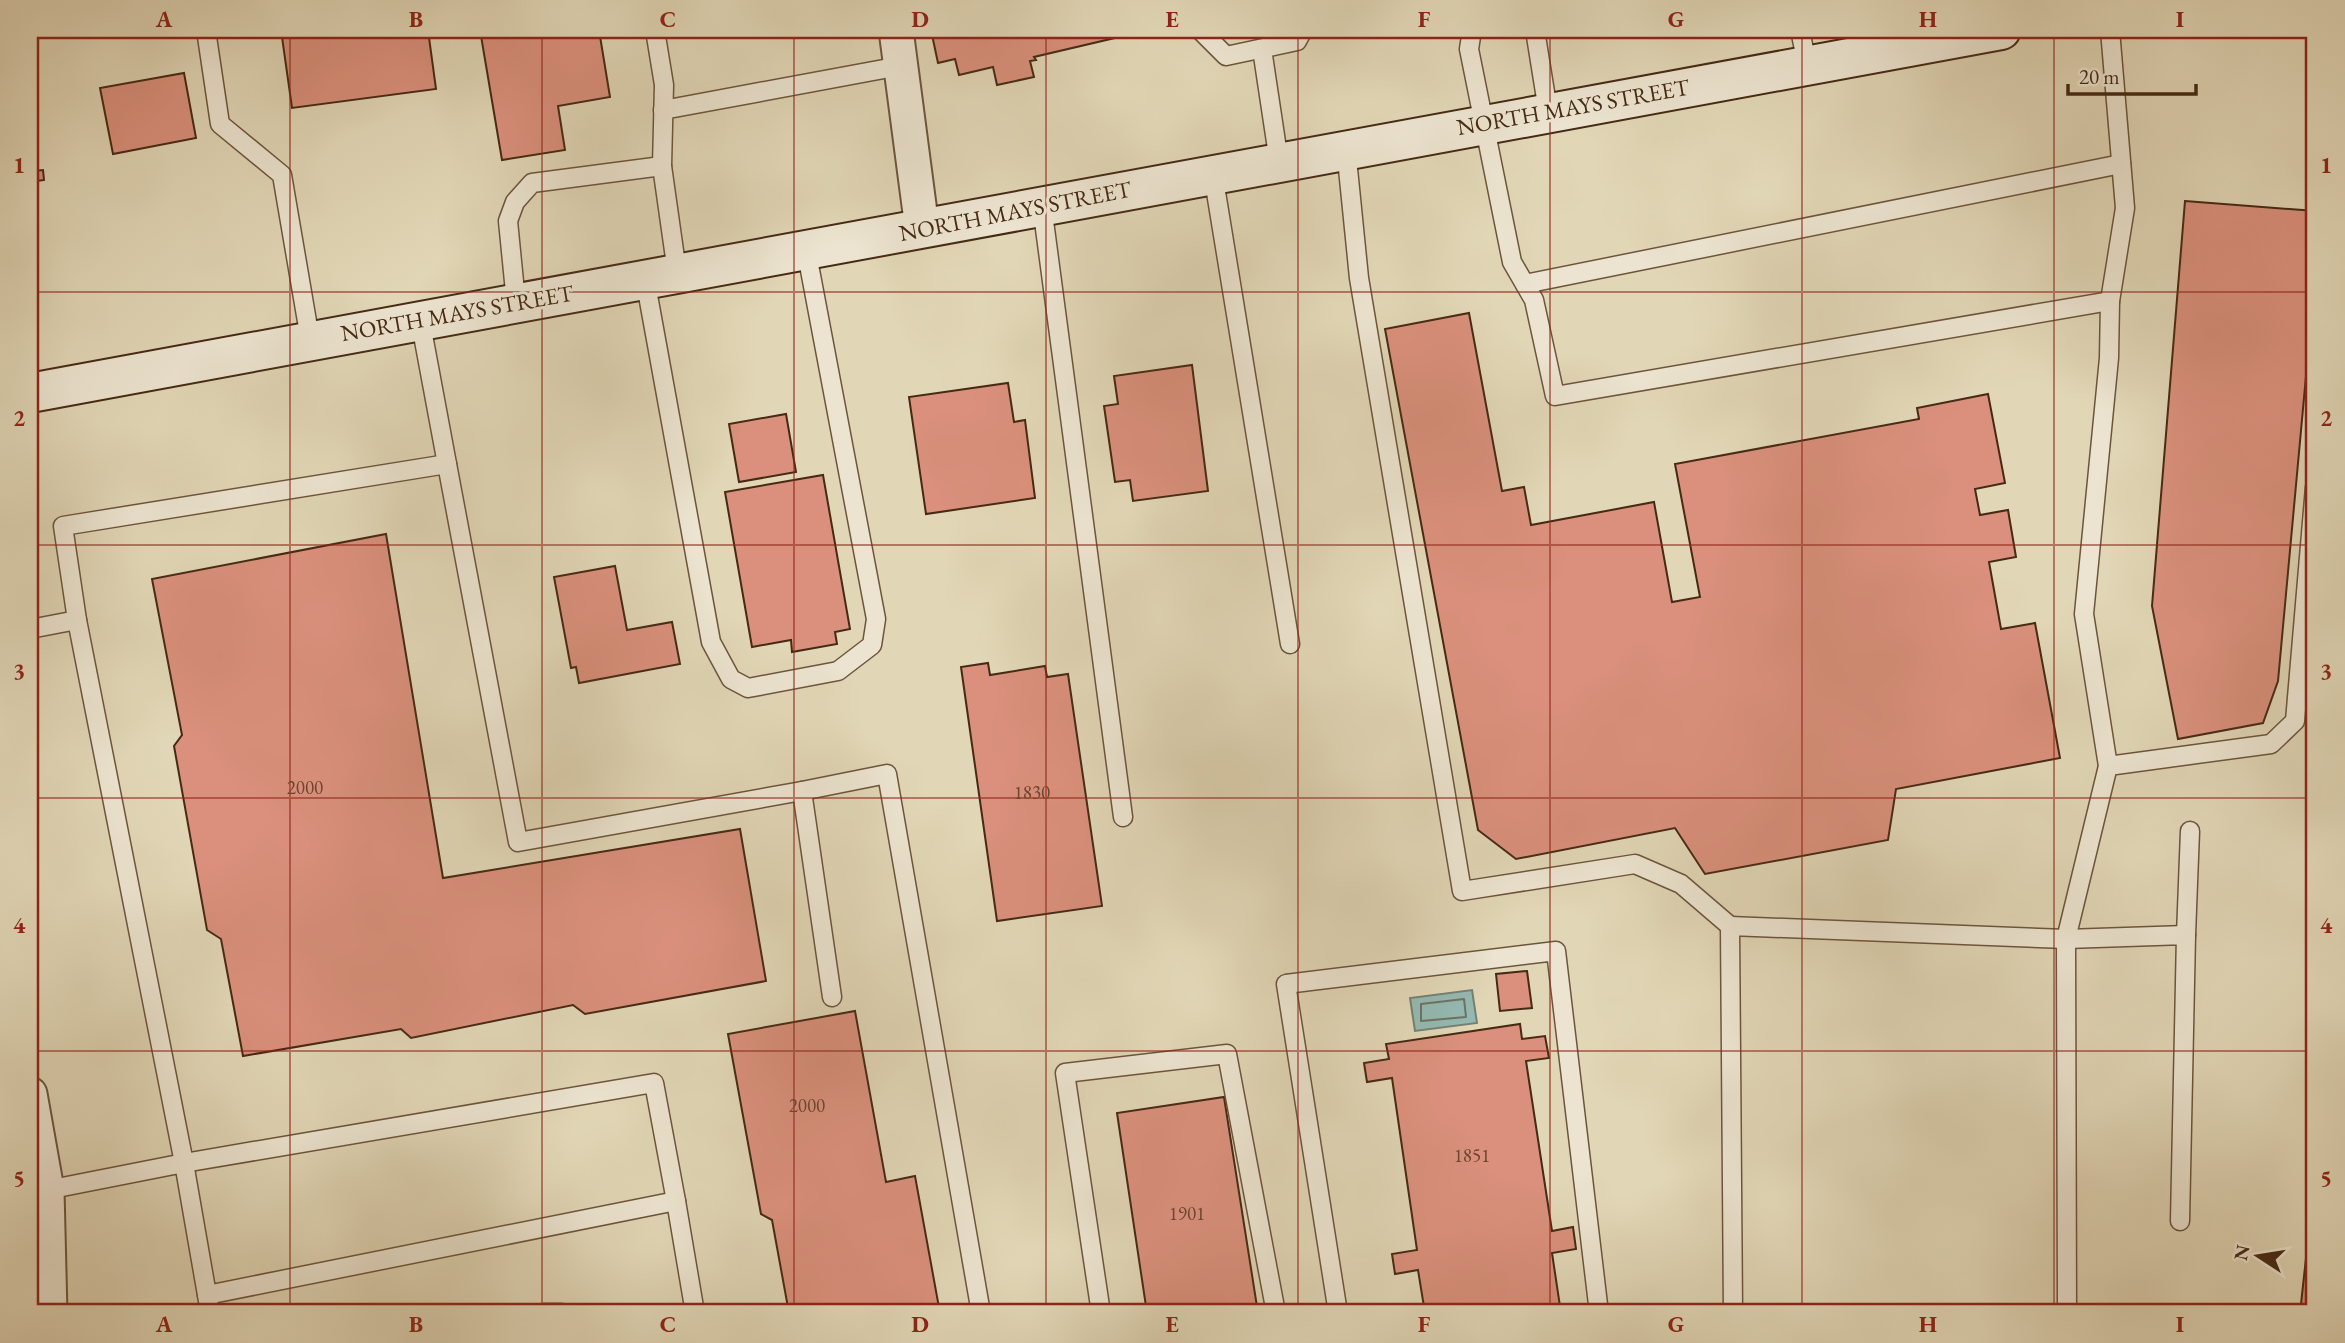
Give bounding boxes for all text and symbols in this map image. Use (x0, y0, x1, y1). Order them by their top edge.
text: A (155, 4, 173, 34)
text: B (409, 4, 423, 34)
text: C (660, 4, 676, 34)
text: D (911, 4, 929, 34)
text: E (1165, 4, 1179, 34)
text: F (1418, 4, 1431, 34)
text: G (1668, 4, 1684, 34)
text: H (1919, 4, 1937, 34)
text: I (2176, 4, 2184, 34)
scale bar (2068, 52, 2196, 96)
text: 20 m (2079, 63, 2120, 90)
street label: NORTH MAYS STREET (1454, 72, 1692, 142)
text: 1 (13, 150, 25, 180)
text: 1 (2320, 150, 2332, 180)
street label: NORTH MAYS STREET (896, 174, 1134, 248)
street label: NORTH MAYS STREET (338, 278, 576, 348)
text: 2 (13, 403, 25, 433)
text: 2 (2320, 403, 2332, 433)
text: 3 (13, 656, 25, 686)
text: 3 (2320, 656, 2332, 686)
house number: 2000 (287, 775, 323, 800)
house number: 1830 (1014, 780, 1050, 805)
text: 4 (13, 910, 26, 940)
text: 4 (2320, 910, 2333, 940)
house number: 2000 (789, 1093, 825, 1118)
house number: 1851 (1454, 1143, 1490, 1168)
text: 5 (13, 1163, 25, 1193)
text: 5 (2320, 1163, 2332, 1193)
house number: 1901 (1169, 1201, 1205, 1226)
north arrow (2222, 1220, 2292, 1290)
text: N (2228, 1242, 2256, 1263)
text: A (155, 1309, 173, 1339)
text: B (409, 1309, 423, 1339)
text: C (660, 1309, 676, 1339)
text: D (911, 1309, 929, 1339)
text: E (1165, 1309, 1179, 1339)
text: F (1418, 1309, 1431, 1339)
text: G (1668, 1309, 1684, 1339)
text: H (1919, 1309, 1937, 1339)
text: I (2176, 1309, 2184, 1339)

